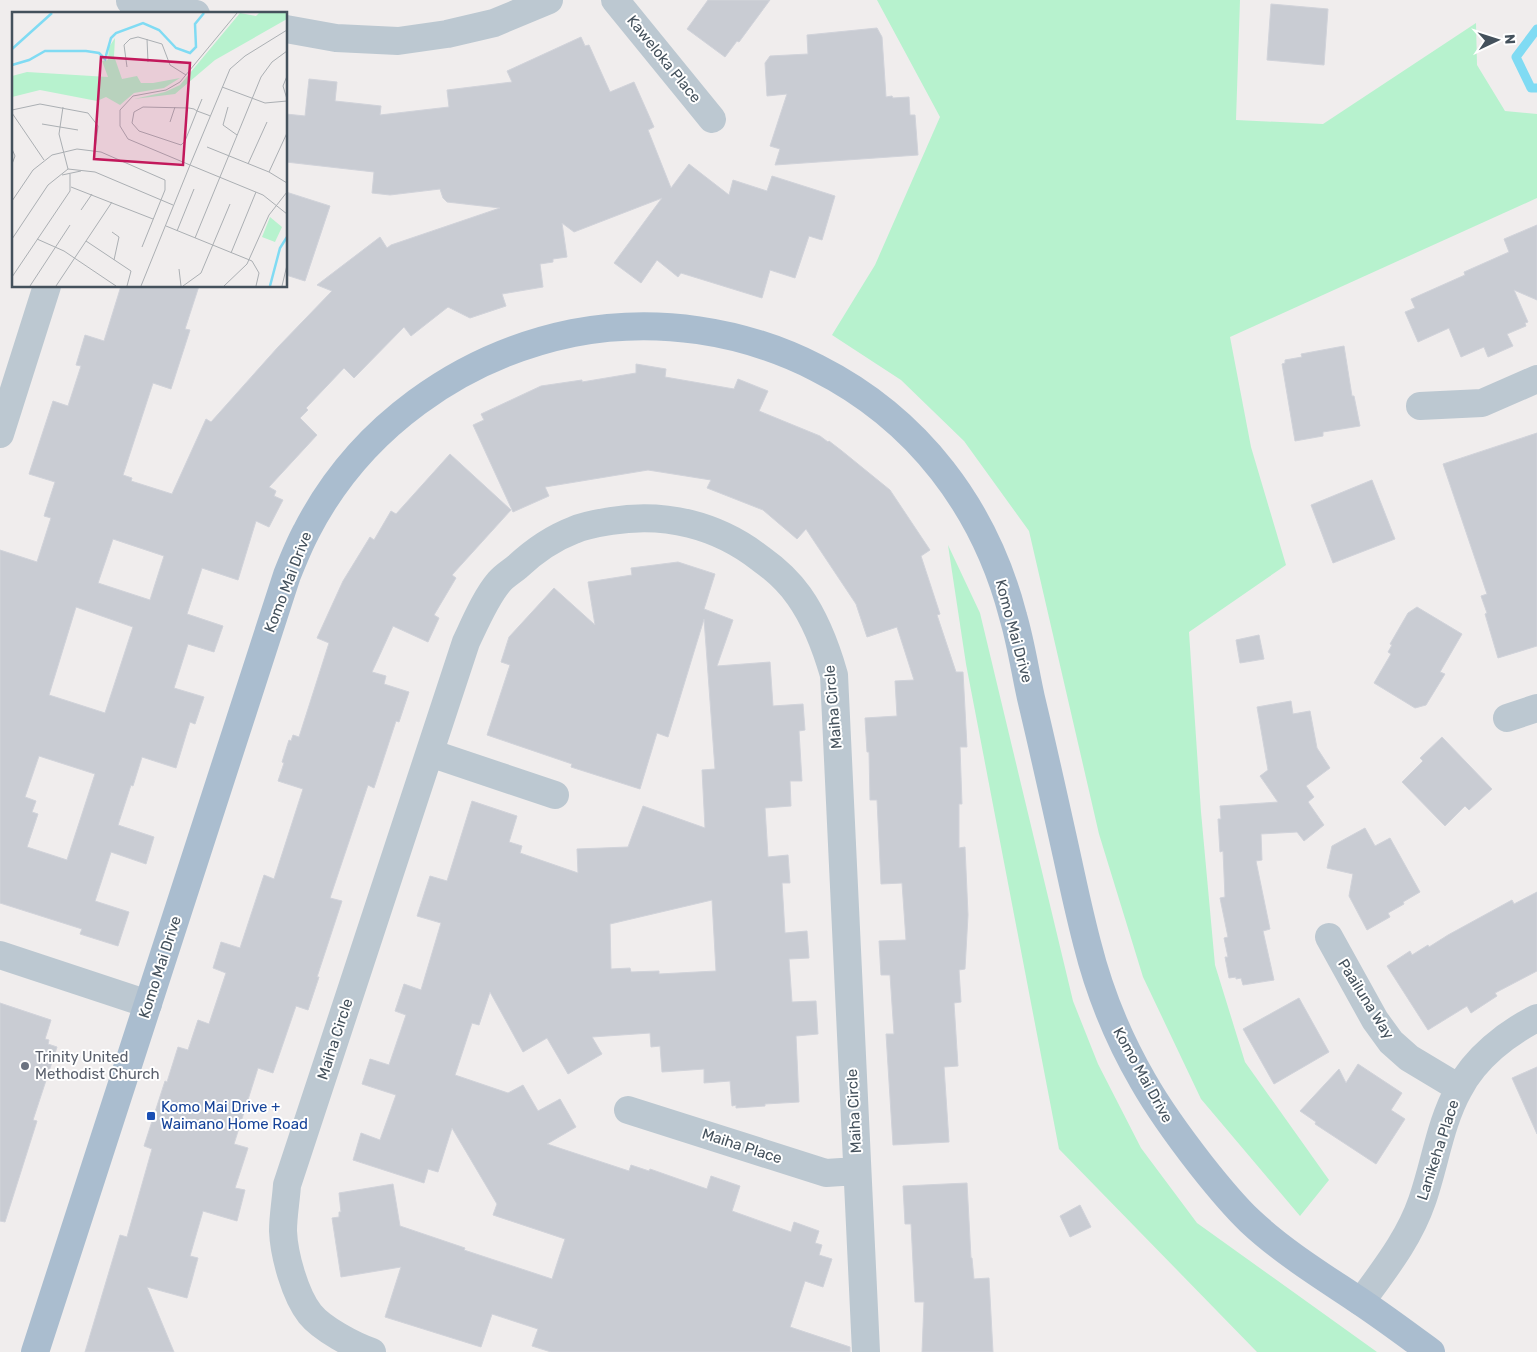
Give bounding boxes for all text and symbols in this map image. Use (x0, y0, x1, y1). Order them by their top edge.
inset map (12, 12, 288, 288)
street label: Kaweloka Place (623, 12, 705, 106)
north arrow (1472, 15, 1522, 65)
text: N (1501, 34, 1518, 45)
street label: Komo Mai Drive (261, 529, 315, 635)
street label: Komo Mai Drive (992, 577, 1036, 685)
street label: Maiha Circle (820, 664, 846, 750)
street label: Komo Mai Drive (135, 914, 185, 1020)
street label: Paailuna Way (1334, 956, 1398, 1042)
street label: Maiha Circle (313, 996, 357, 1082)
street label: Komo Mai Drive (1109, 1024, 1177, 1126)
place label: Trinity United Methodist Church (35, 1048, 160, 1083)
marker: Trinity United Methodist Church (19, 1060, 31, 1072)
street label: Maiha Circle (843, 1068, 865, 1154)
place label: Komo Mai Drive + Waimano Home Road (161, 1098, 308, 1133)
street label: Lanikeha Place (1413, 1098, 1463, 1202)
marker: Komo Mai Drive + Waimano Home Road (145, 1110, 157, 1122)
street label: Maiha Place (700, 1125, 784, 1167)

